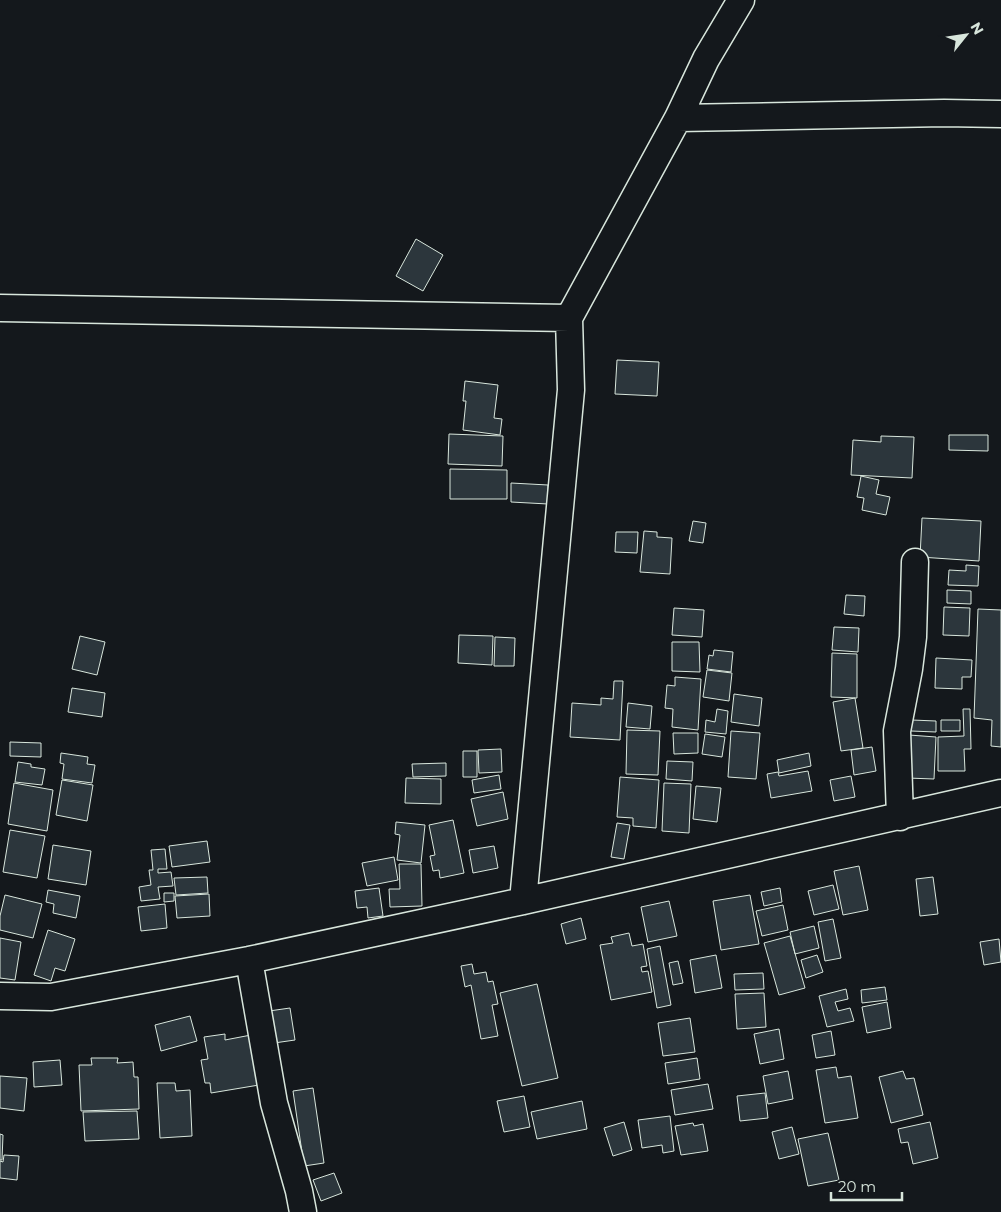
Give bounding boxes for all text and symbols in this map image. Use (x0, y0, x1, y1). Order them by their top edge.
north arrow (941, 10, 991, 60)
text: N (967, 19, 988, 38)
scale bar (831, 1170, 902, 1202)
text: 20 m (838, 1177, 876, 1196)

